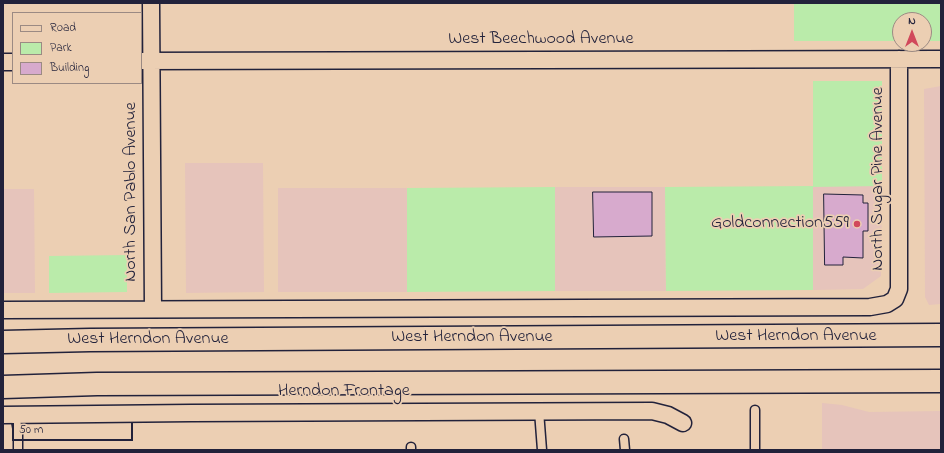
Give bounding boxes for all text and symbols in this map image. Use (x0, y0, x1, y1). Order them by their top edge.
legend (12, 12, 142, 84)
north arrow (892, 12, 932, 52)
text: N (908, 13, 916, 29)
text: Road (50, 19, 76, 37)
street label: West Beechwood Avenue (448, 29, 634, 51)
text: Park (50, 39, 72, 57)
text: Building (50, 59, 89, 77)
street label: North Sugar Pine Avenue (868, 87, 890, 271)
street label: North San Pablo Avenue (121, 102, 143, 282)
place label: Goldconnection559 (711, 213, 849, 235)
marker: Goldconnection559 (852, 219, 862, 229)
street label: West Herndon Avenue (715, 326, 877, 348)
street label: West Herndon Avenue (391, 327, 553, 349)
street label: West Herndon Avenue (67, 329, 229, 351)
street label: Herndon Frontage (278, 381, 410, 403)
scale bar (14, 415, 135, 441)
text: 50 m (19, 421, 43, 439)

